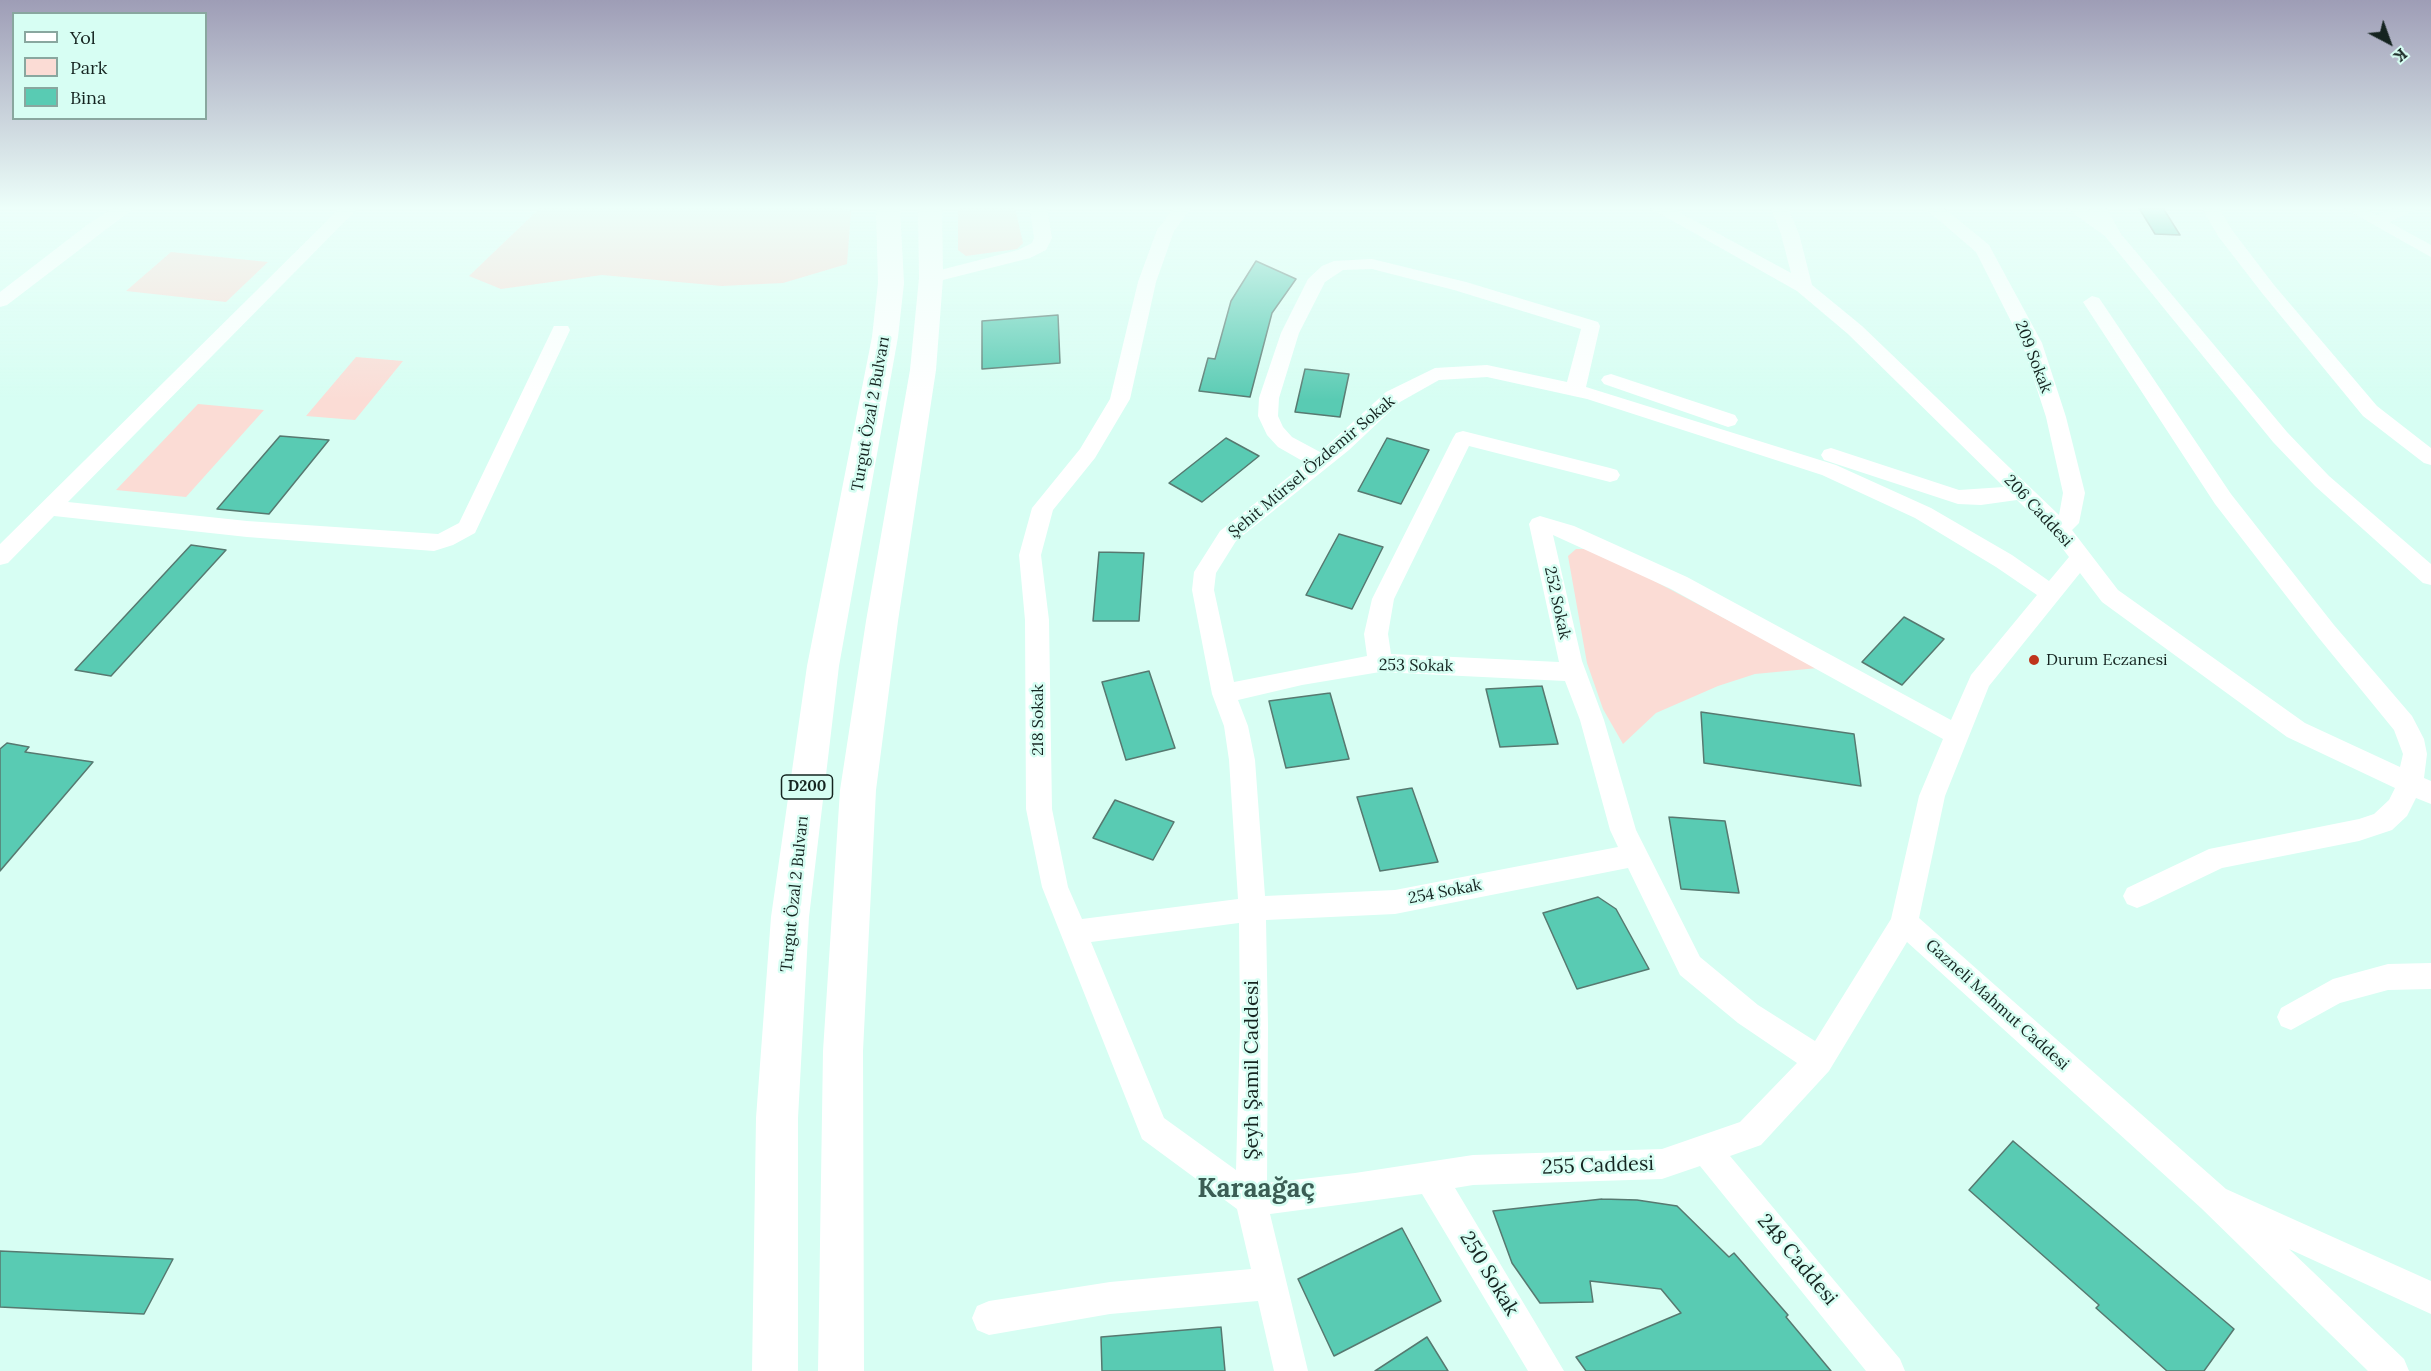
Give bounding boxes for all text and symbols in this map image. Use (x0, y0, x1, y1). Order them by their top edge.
legend (12, 12, 207, 120)
north arrow (2359, 12, 2419, 72)
text: Yol (70, 26, 96, 49)
text: K (2390, 44, 2412, 67)
text: Park (70, 56, 107, 79)
text: Bina (70, 86, 106, 109)
street label: 209 Sokak (2010, 318, 2056, 396)
street label: Turgut Özal 2 Bulvarı (848, 335, 894, 493)
street label: Şehit Mürsel Özdemir Sokak (1225, 392, 1399, 542)
street label: 206 Caddesi (2000, 471, 2076, 551)
street label: 252 Sokak (1540, 565, 1574, 641)
place label: Durum Eczanesi (2046, 650, 2168, 670)
marker: Durum Eczanesi (2027, 653, 2041, 667)
street label: 253 Sokak (1379, 656, 1453, 676)
street label: 218 Sokak (1028, 684, 1048, 756)
road number: D200 (782, 775, 832, 799)
street label: Turgut Özal 2 Bulvarı (777, 815, 813, 973)
street label: 254 Sokak (1407, 876, 1483, 908)
street label: Gazneli Mahmut Caddesi (1921, 936, 2073, 1074)
street label: Şeyh Şamil Caddesi (1240, 980, 1264, 1160)
street label: 255 Caddesi (1542, 1152, 1654, 1180)
district label: Karaağaç (1197, 1173, 1315, 1205)
street label: 248 Caddesi (1752, 1210, 1842, 1310)
street label: 250 Sokak (1454, 1227, 1524, 1321)

